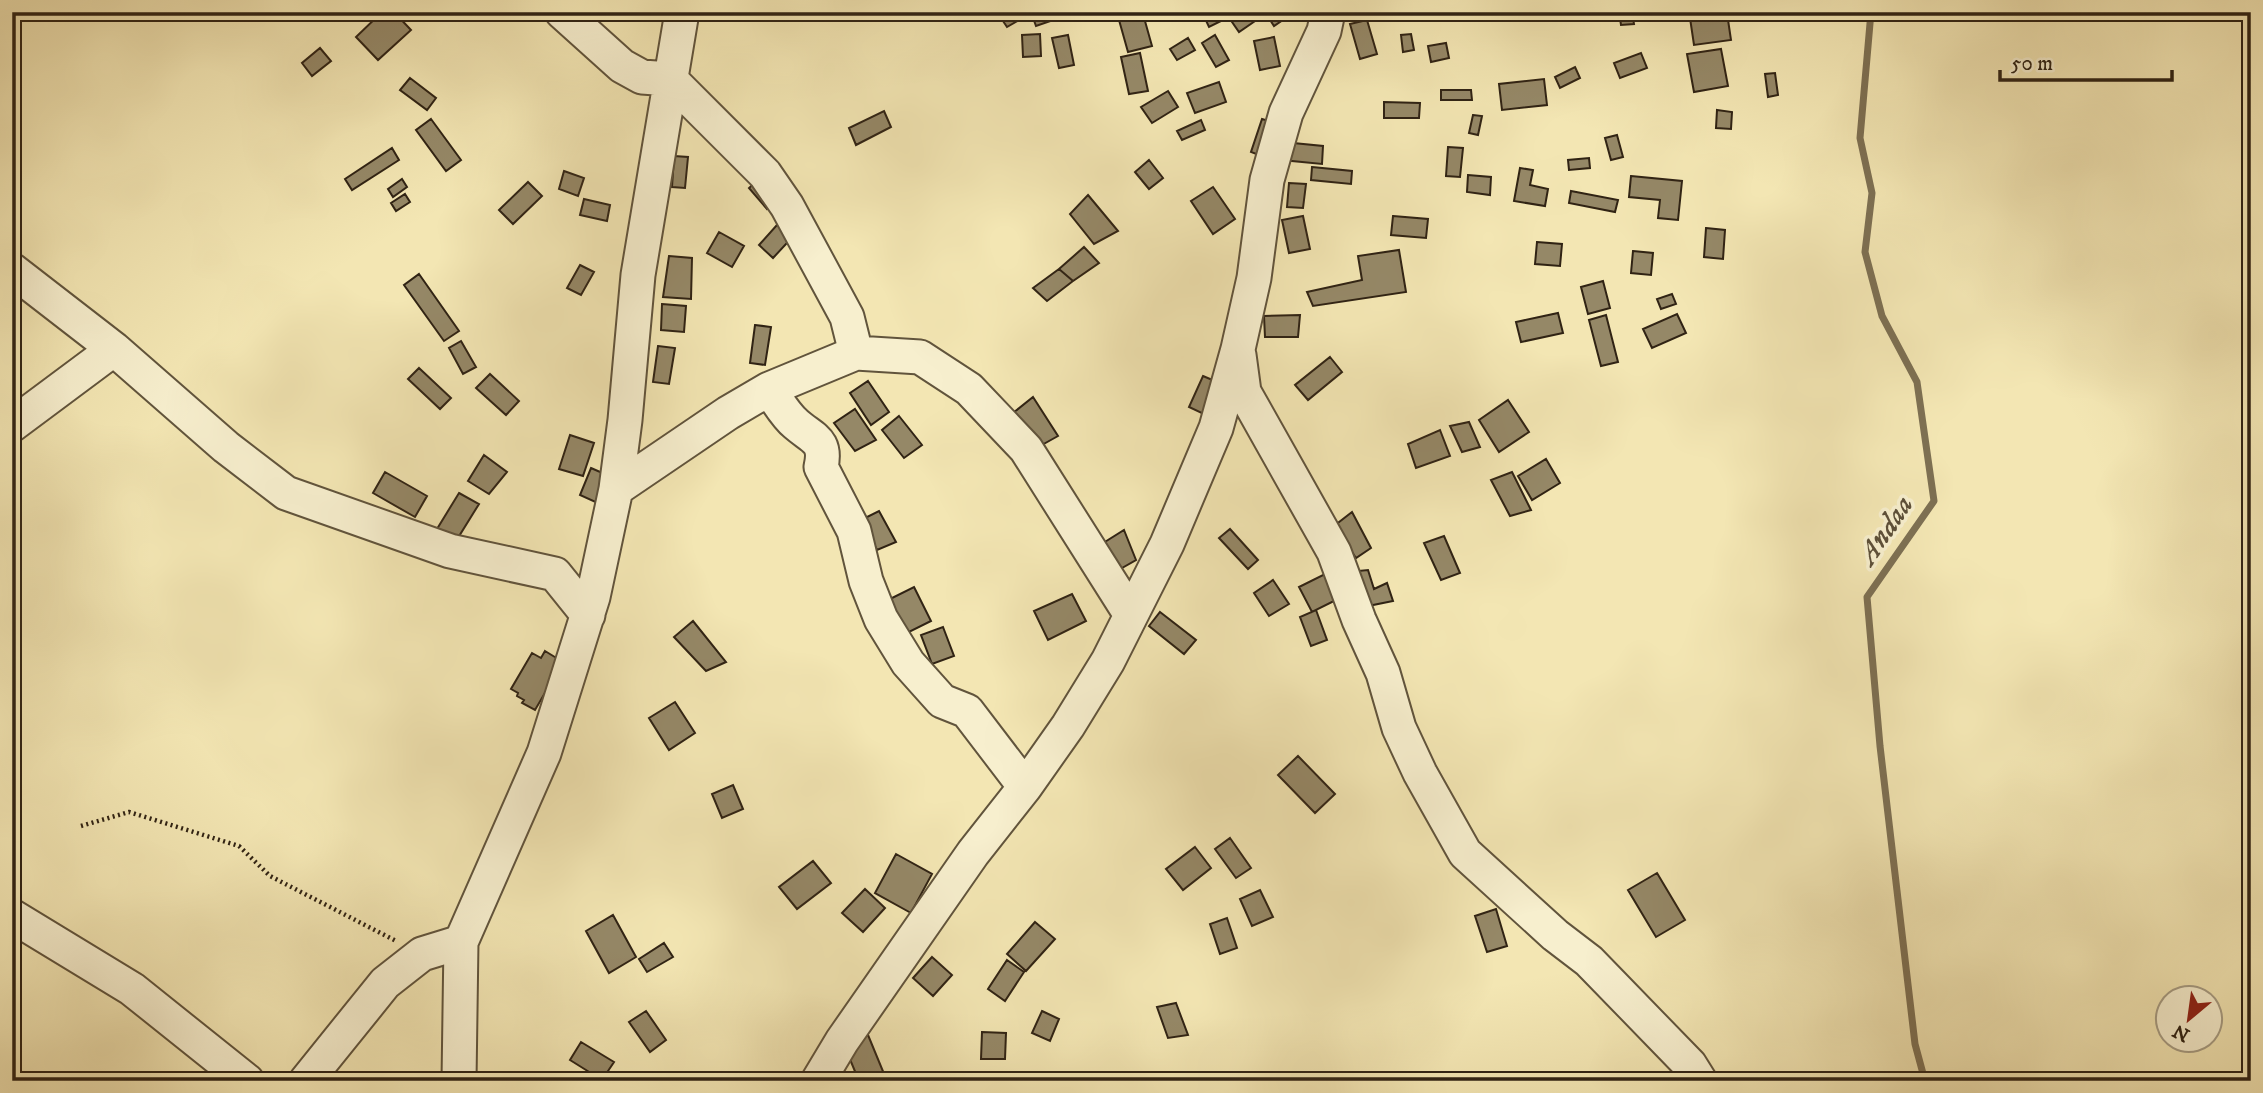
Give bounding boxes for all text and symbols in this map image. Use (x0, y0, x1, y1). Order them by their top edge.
scale bar (2000, 38, 2172, 82)
text: 50 m (2011, 51, 2053, 77)
water label: Andaa (1848, 488, 1922, 574)
north arrow (2154, 984, 2224, 1054)
text: N (2169, 1019, 2194, 1046)

